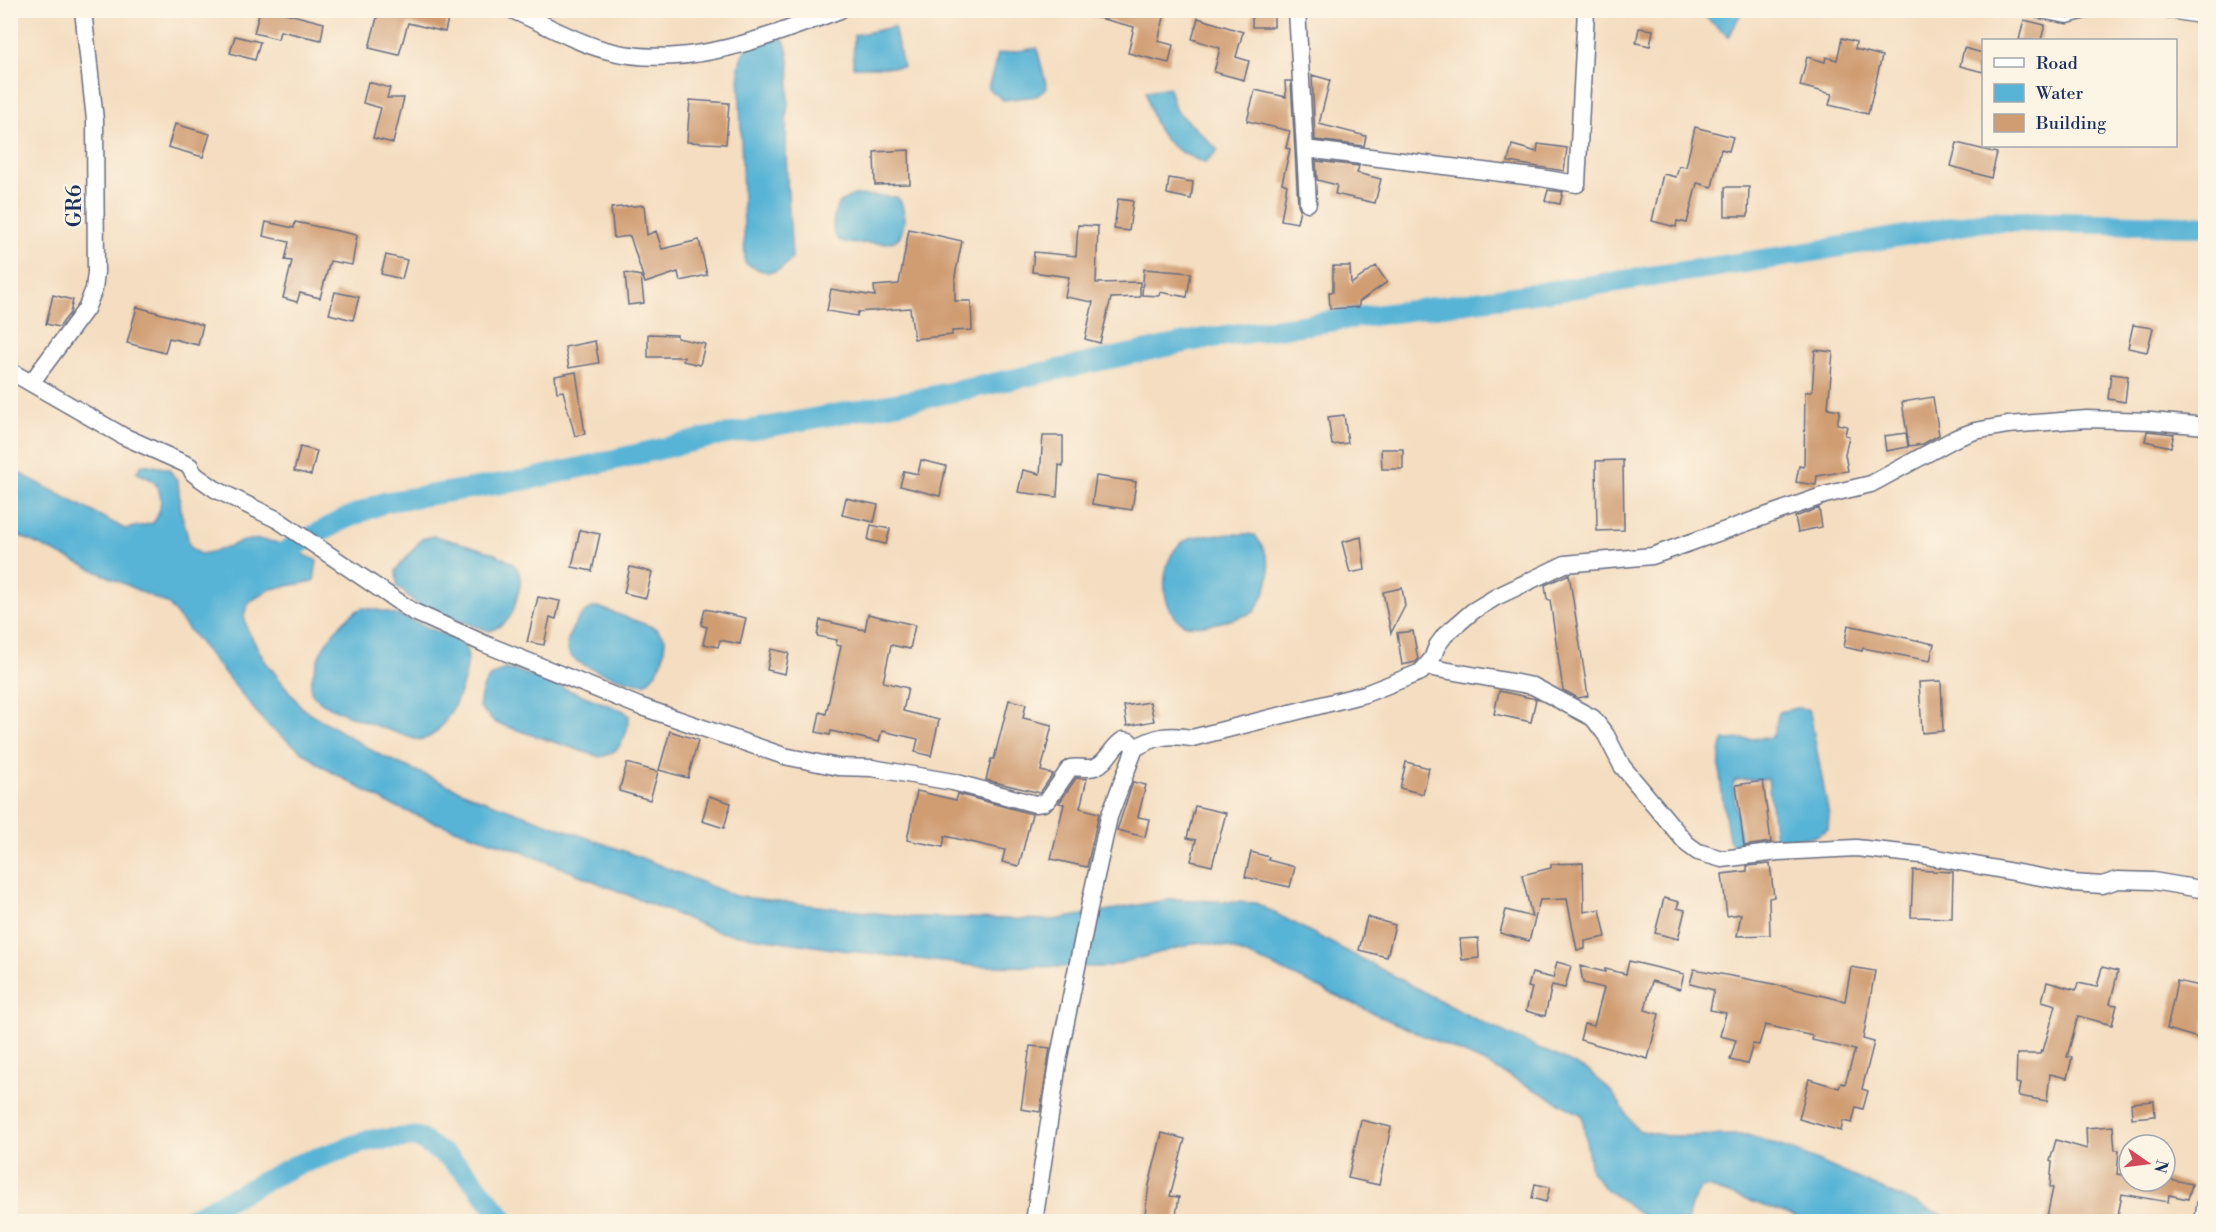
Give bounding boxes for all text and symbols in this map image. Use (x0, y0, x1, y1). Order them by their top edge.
legend (1982, 39, 2177, 147)
text: Road (2036, 52, 2079, 75)
text: Water (2035, 82, 2084, 105)
text: Building (2035, 112, 2107, 135)
street label: GR6 (62, 184, 88, 227)
north arrow (2117, 1133, 2177, 1193)
text: N (2149, 1158, 2172, 1175)

